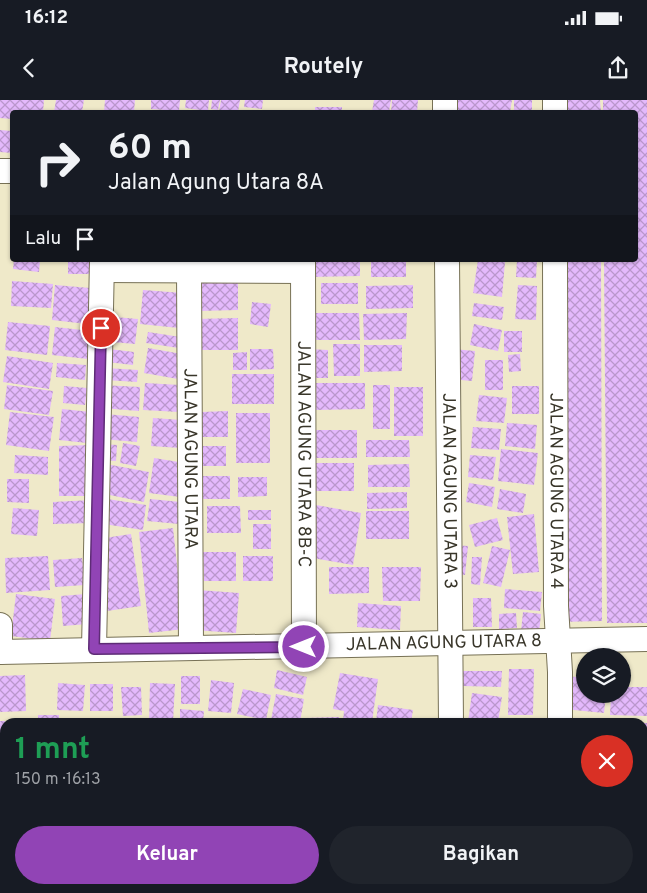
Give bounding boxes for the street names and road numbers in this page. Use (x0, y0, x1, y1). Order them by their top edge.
street label: JALAN AGUNG UTARA 8B-C (292, 341, 315, 567)
street label: JALAN AGUNG UTARA (178, 368, 202, 550)
street label: JALAN AGUNG UTARA 3 (437, 393, 461, 589)
street label: JALAN AGUNG UTARA 4 (544, 393, 567, 589)
street label: JALAN AGUNG UTARA 8 (346, 630, 542, 657)

